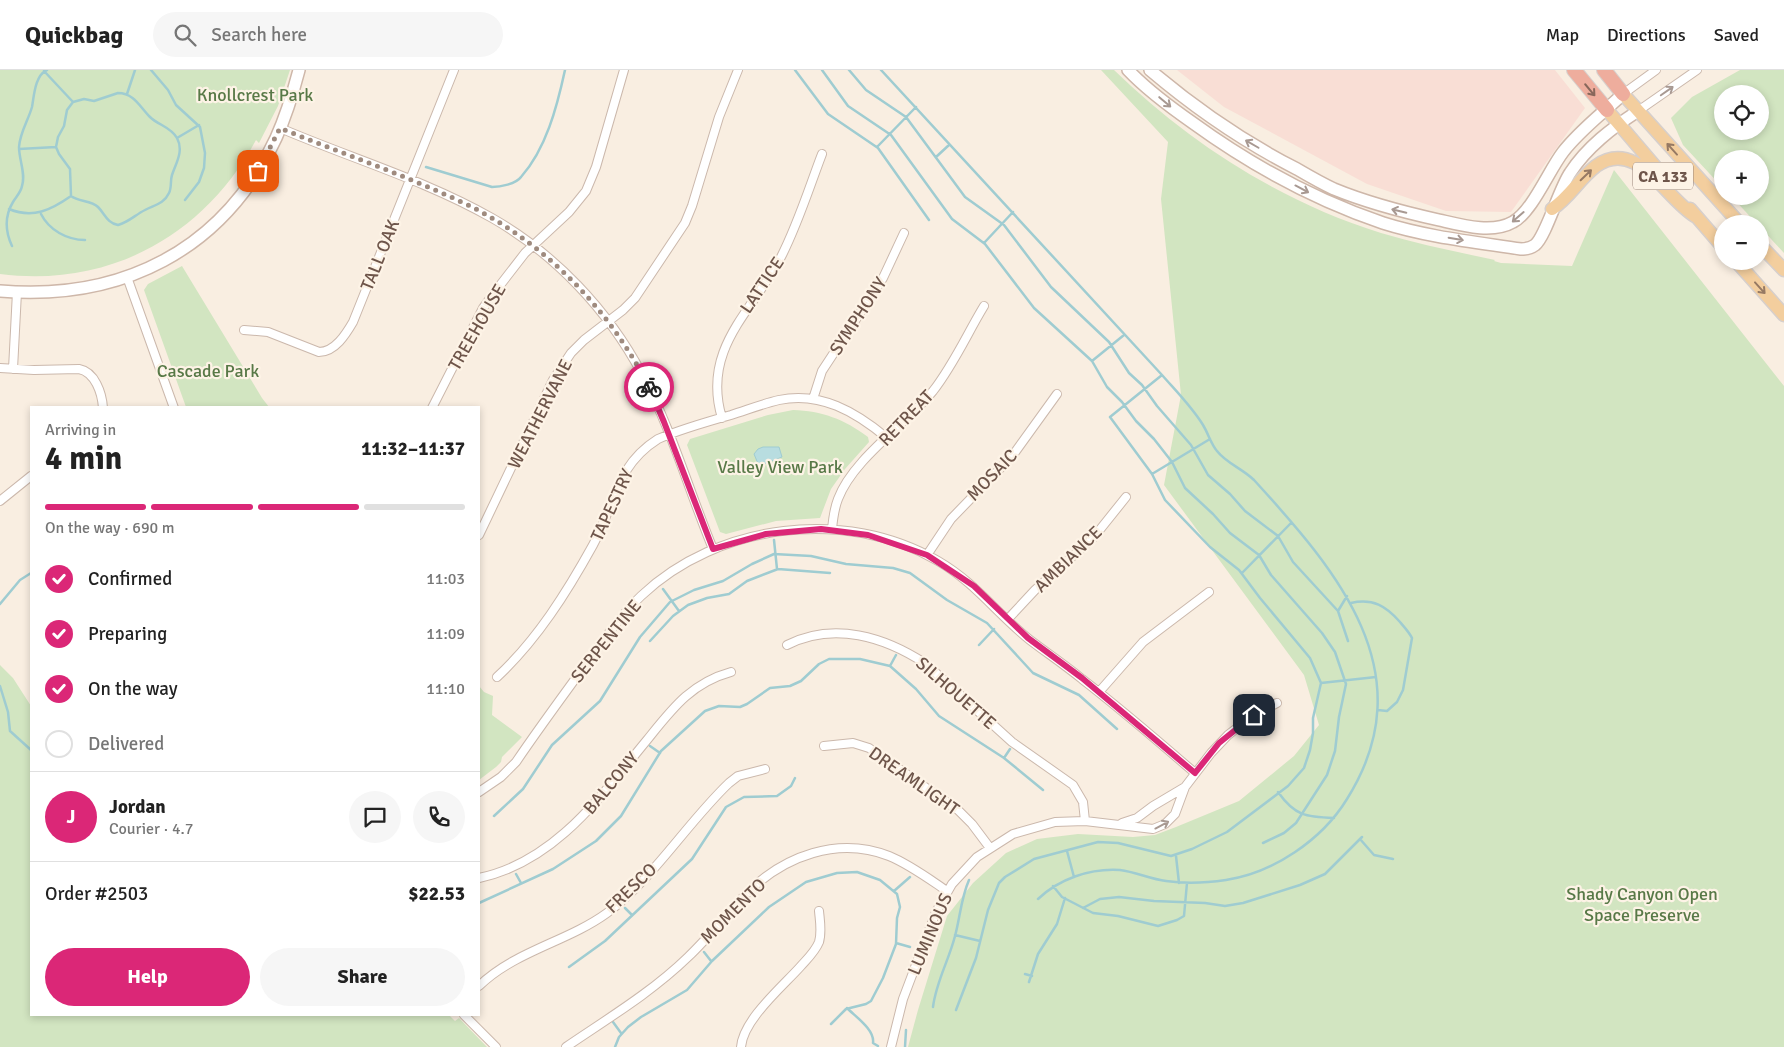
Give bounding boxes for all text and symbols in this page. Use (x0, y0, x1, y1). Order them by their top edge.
search box (153, 12, 503, 57)
text: Quickbag (25, 20, 123, 50)
icon: search (171, 21, 199, 49)
text: Search here (211, 23, 307, 47)
text: Map (1546, 24, 1579, 46)
text: Directions (1607, 24, 1686, 46)
text: Saved (1714, 24, 1759, 46)
one-way arrow (1584, 83, 1595, 96)
park label: Knollcrest Park (197, 84, 313, 106)
map controls (1714, 85, 1769, 270)
button: locate (1714, 85, 1769, 140)
one-way arrow (1660, 86, 1674, 96)
one-way arrow (1158, 97, 1171, 108)
one-way arrow (1245, 139, 1260, 148)
one-way arrow (1666, 142, 1677, 155)
pin (237, 150, 279, 192)
button: + (1714, 150, 1769, 205)
icon: bag (244, 157, 272, 185)
road number: CA 133 (1633, 162, 1693, 190)
one-way arrow (1580, 169, 1592, 181)
one-way arrow (1294, 185, 1309, 194)
one-way arrow (1392, 206, 1408, 215)
one-way arrow (1512, 212, 1525, 223)
button: − (1714, 215, 1769, 270)
street label: TALL OAK (356, 216, 404, 294)
one-way arrow (1447, 234, 1463, 244)
street label: LATTICE (735, 252, 789, 318)
street label: SYMPHONY (825, 273, 891, 359)
street label: TREEHOUSE (443, 280, 511, 374)
one-way arrow (1754, 282, 1766, 295)
street label: WEATHERVANE (503, 356, 577, 472)
park label: Cascade Park (157, 360, 259, 382)
courier (624, 362, 674, 412)
icon: bike (635, 373, 663, 401)
street label: RETREAT (874, 385, 938, 451)
text: Arriving in (45, 420, 116, 440)
text: 11:32–11:37 (361, 437, 465, 461)
text: 4 min (45, 439, 122, 478)
street label: MOSAIC (962, 444, 1022, 505)
park label: Valley View Park (717, 456, 843, 478)
street label: TAPESTRY (586, 465, 638, 545)
text: On the way · 690 m (45, 518, 175, 538)
street label: AMBIANCE (1029, 521, 1107, 597)
icon: check (45, 565, 73, 593)
text: Confirmed (88, 567, 172, 591)
text: 11:03 (426, 569, 465, 589)
street label: SERPENTINE (566, 595, 646, 687)
icon: check (45, 620, 73, 648)
text: Preparing (88, 622, 167, 646)
text: 11:09 (426, 624, 465, 644)
street label: SILHOUETTE (911, 652, 1001, 734)
icon: check (45, 675, 73, 703)
text: On the way (88, 677, 178, 701)
text: 11:10 (426, 679, 465, 699)
pin (1233, 694, 1275, 736)
icon: home (1240, 701, 1268, 729)
text: Delivered (88, 732, 164, 756)
street label: DREAMLIGHT (865, 742, 964, 820)
street label: BALCONY (579, 747, 643, 819)
button: chat (349, 791, 401, 843)
button: phone (413, 791, 465, 843)
text: Jordan (109, 795, 166, 819)
text: J (67, 805, 75, 829)
text: Courier · 4.7 (109, 819, 193, 839)
one-way arrow (1154, 820, 1169, 830)
street label: FRESCO (601, 858, 661, 918)
street label: MOMENTO (696, 874, 770, 948)
text: Order #2503 (45, 882, 148, 906)
text: $22.53 (408, 882, 465, 906)
park label: Shady Canyon Open Space Preserve (1566, 883, 1718, 926)
street label: LUMINOUS (903, 890, 957, 978)
button: Help (45, 948, 250, 1006)
button: Share (260, 948, 465, 1006)

